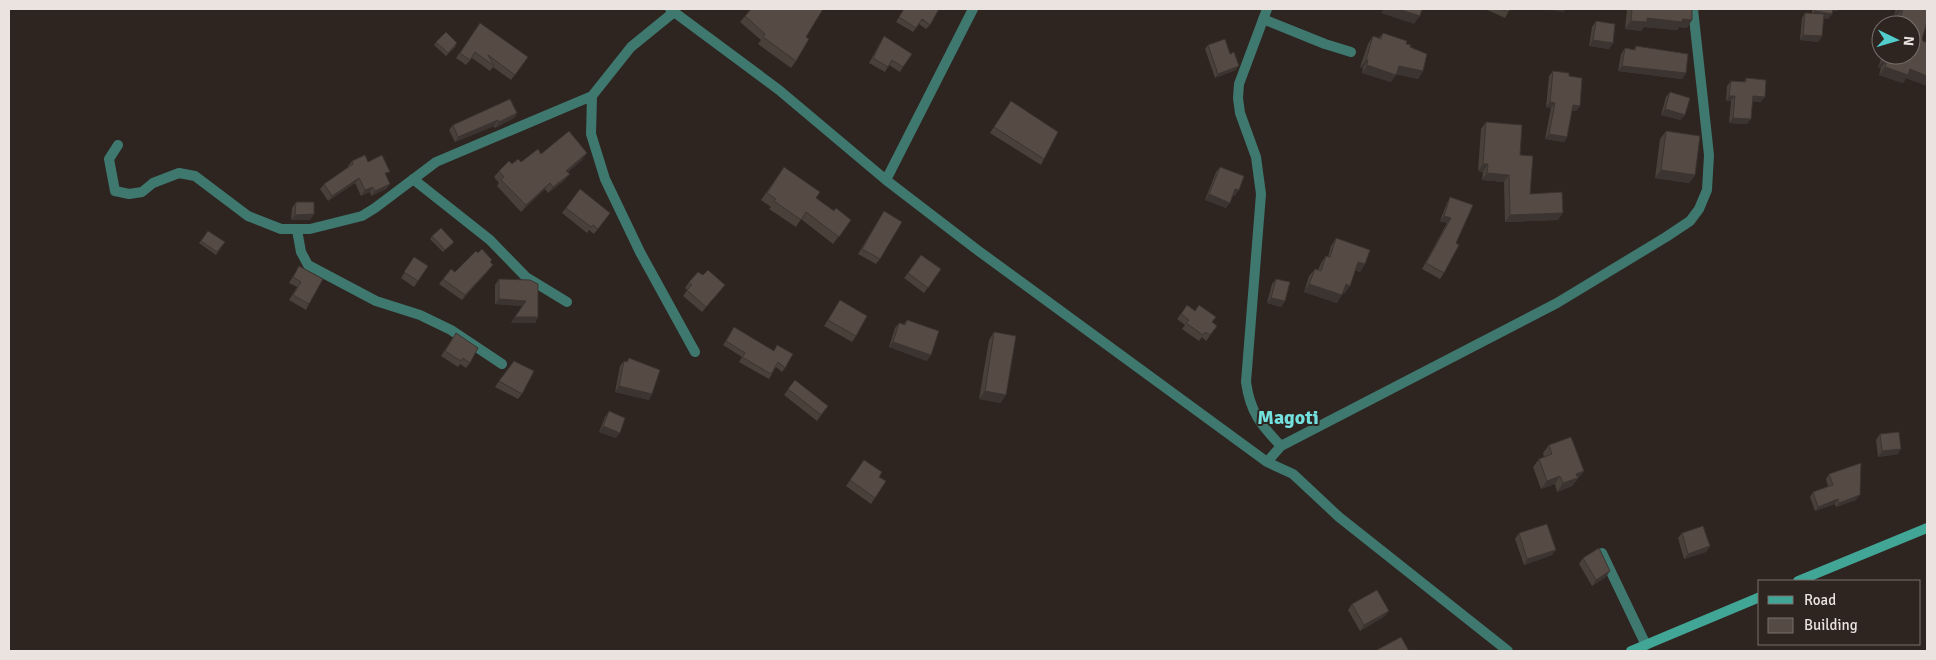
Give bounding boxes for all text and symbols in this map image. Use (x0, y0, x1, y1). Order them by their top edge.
north arrow (1871, 15, 1921, 65)
text: N (1900, 35, 1917, 47)
district label: Magoti (1257, 405, 1319, 430)
legend (1758, 580, 1921, 645)
text: Road (1804, 591, 1836, 609)
text: Building (1804, 616, 1858, 634)

